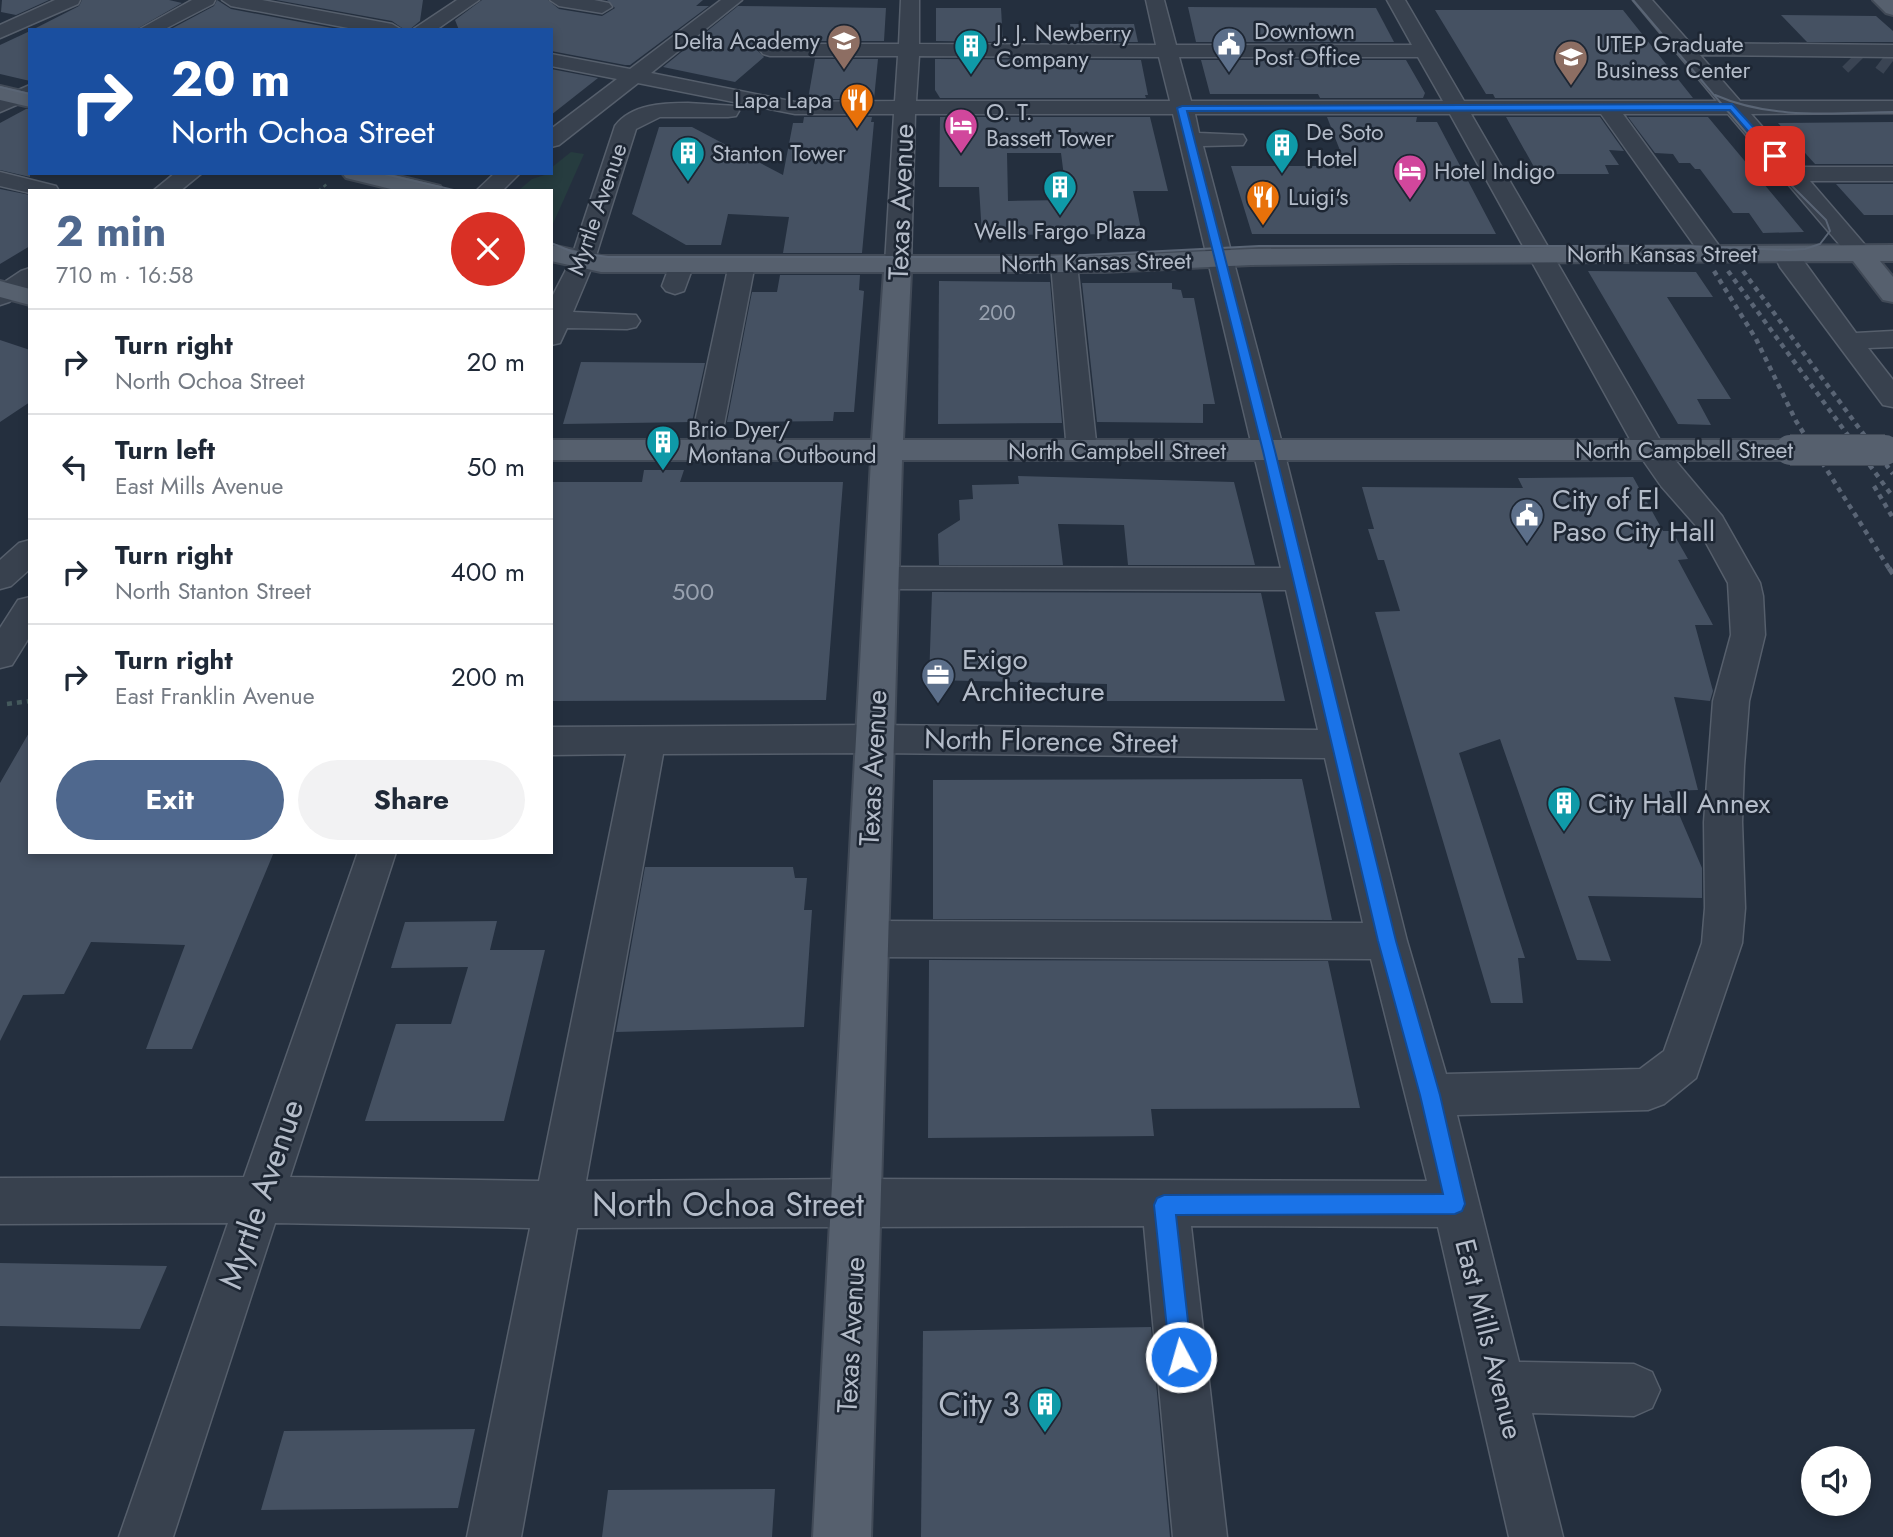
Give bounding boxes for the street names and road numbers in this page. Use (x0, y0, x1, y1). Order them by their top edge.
street label: Texas Avenue (878, 123, 924, 281)
street label: Myrtle Avenue (558, 138, 636, 280)
street label: North Kansas Street (1567, 237, 1758, 271)
street label: North Kansas Street (1001, 243, 1192, 281)
street label: North Campbell Street (1575, 433, 1793, 467)
street label: North Campbell Street (1008, 434, 1226, 468)
street label: Texas Avenue (848, 689, 898, 847)
street label: North Florence Street (924, 718, 1178, 764)
street label: Myrtle Avenue (207, 1093, 315, 1295)
street label: North Ochoa Street (592, 1181, 864, 1228)
street label: East Mills Avenue (1444, 1235, 1534, 1443)
street label: Texas Avenue (826, 1256, 876, 1414)

